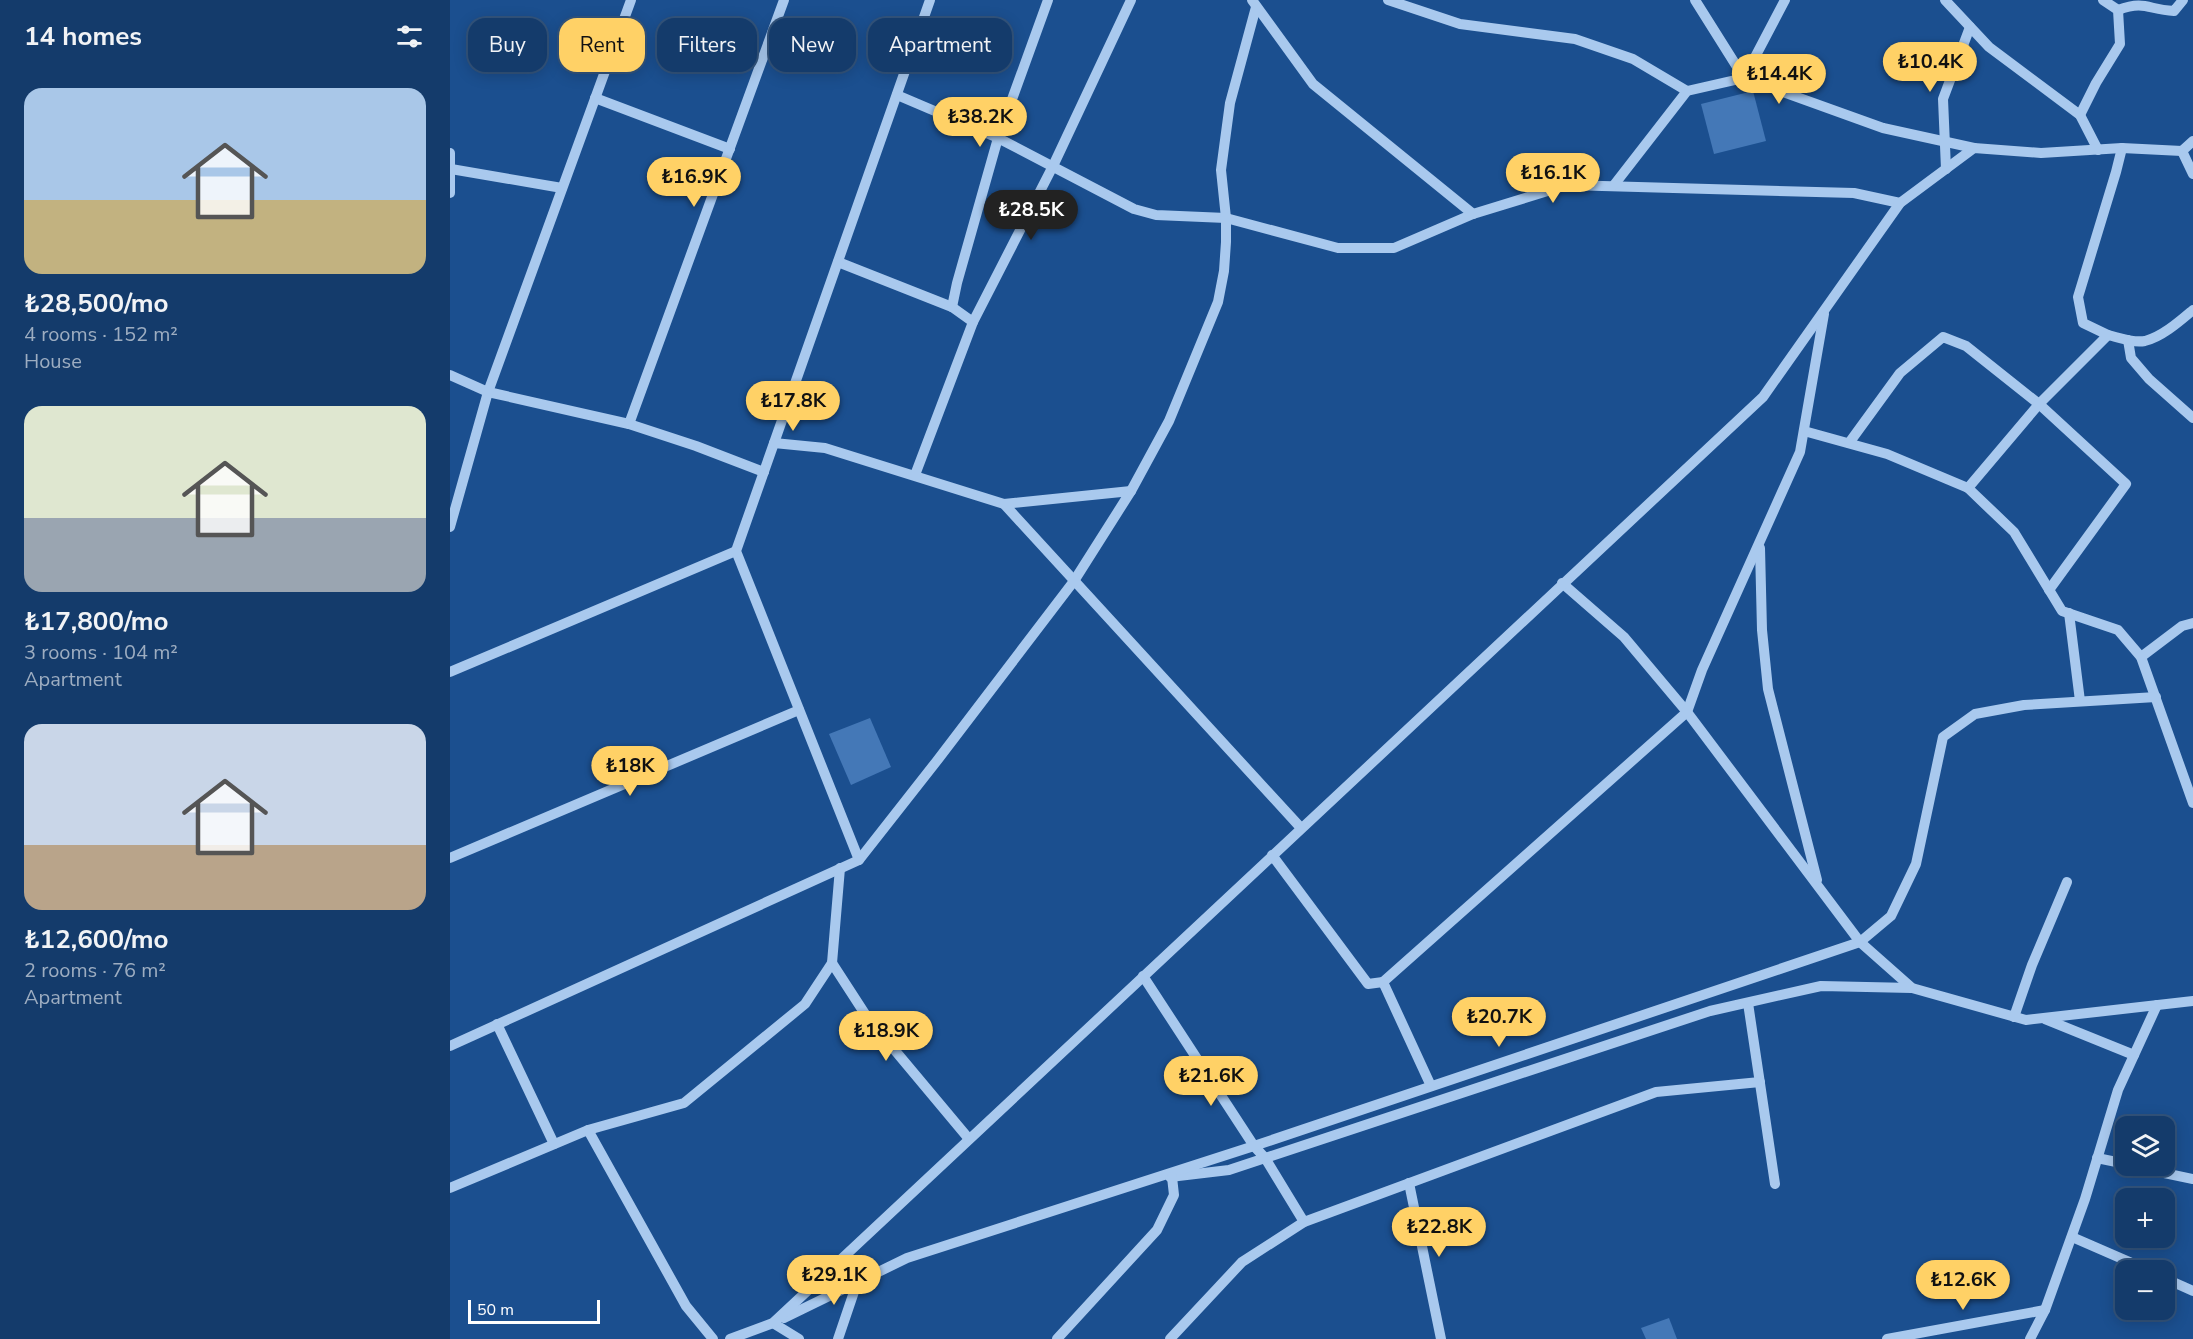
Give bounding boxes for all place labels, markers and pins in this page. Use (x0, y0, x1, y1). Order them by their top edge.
pin: ₺10.4K (1881, 42, 1979, 93)
pin: ₺14.4K (1730, 54, 1828, 105)
pin: ₺38.2K (931, 97, 1029, 148)
pin: ₺16.1K (1504, 153, 1602, 204)
pin: ₺16.9K (645, 157, 743, 208)
pin: ₺28.5K (982, 190, 1080, 241)
pin: ₺17.8K (744, 381, 842, 432)
pin: ₺18K (594, 746, 666, 797)
pin: ₺20.7K (1450, 997, 1548, 1048)
pin: ₺18.9K (837, 1011, 935, 1062)
pin: ₺21.6K (1162, 1056, 1260, 1107)
pin: ₺22.8K (1390, 1207, 1488, 1258)
pin: ₺29.1K (785, 1255, 883, 1306)
pin: ₺12.6K (1914, 1260, 2012, 1311)

